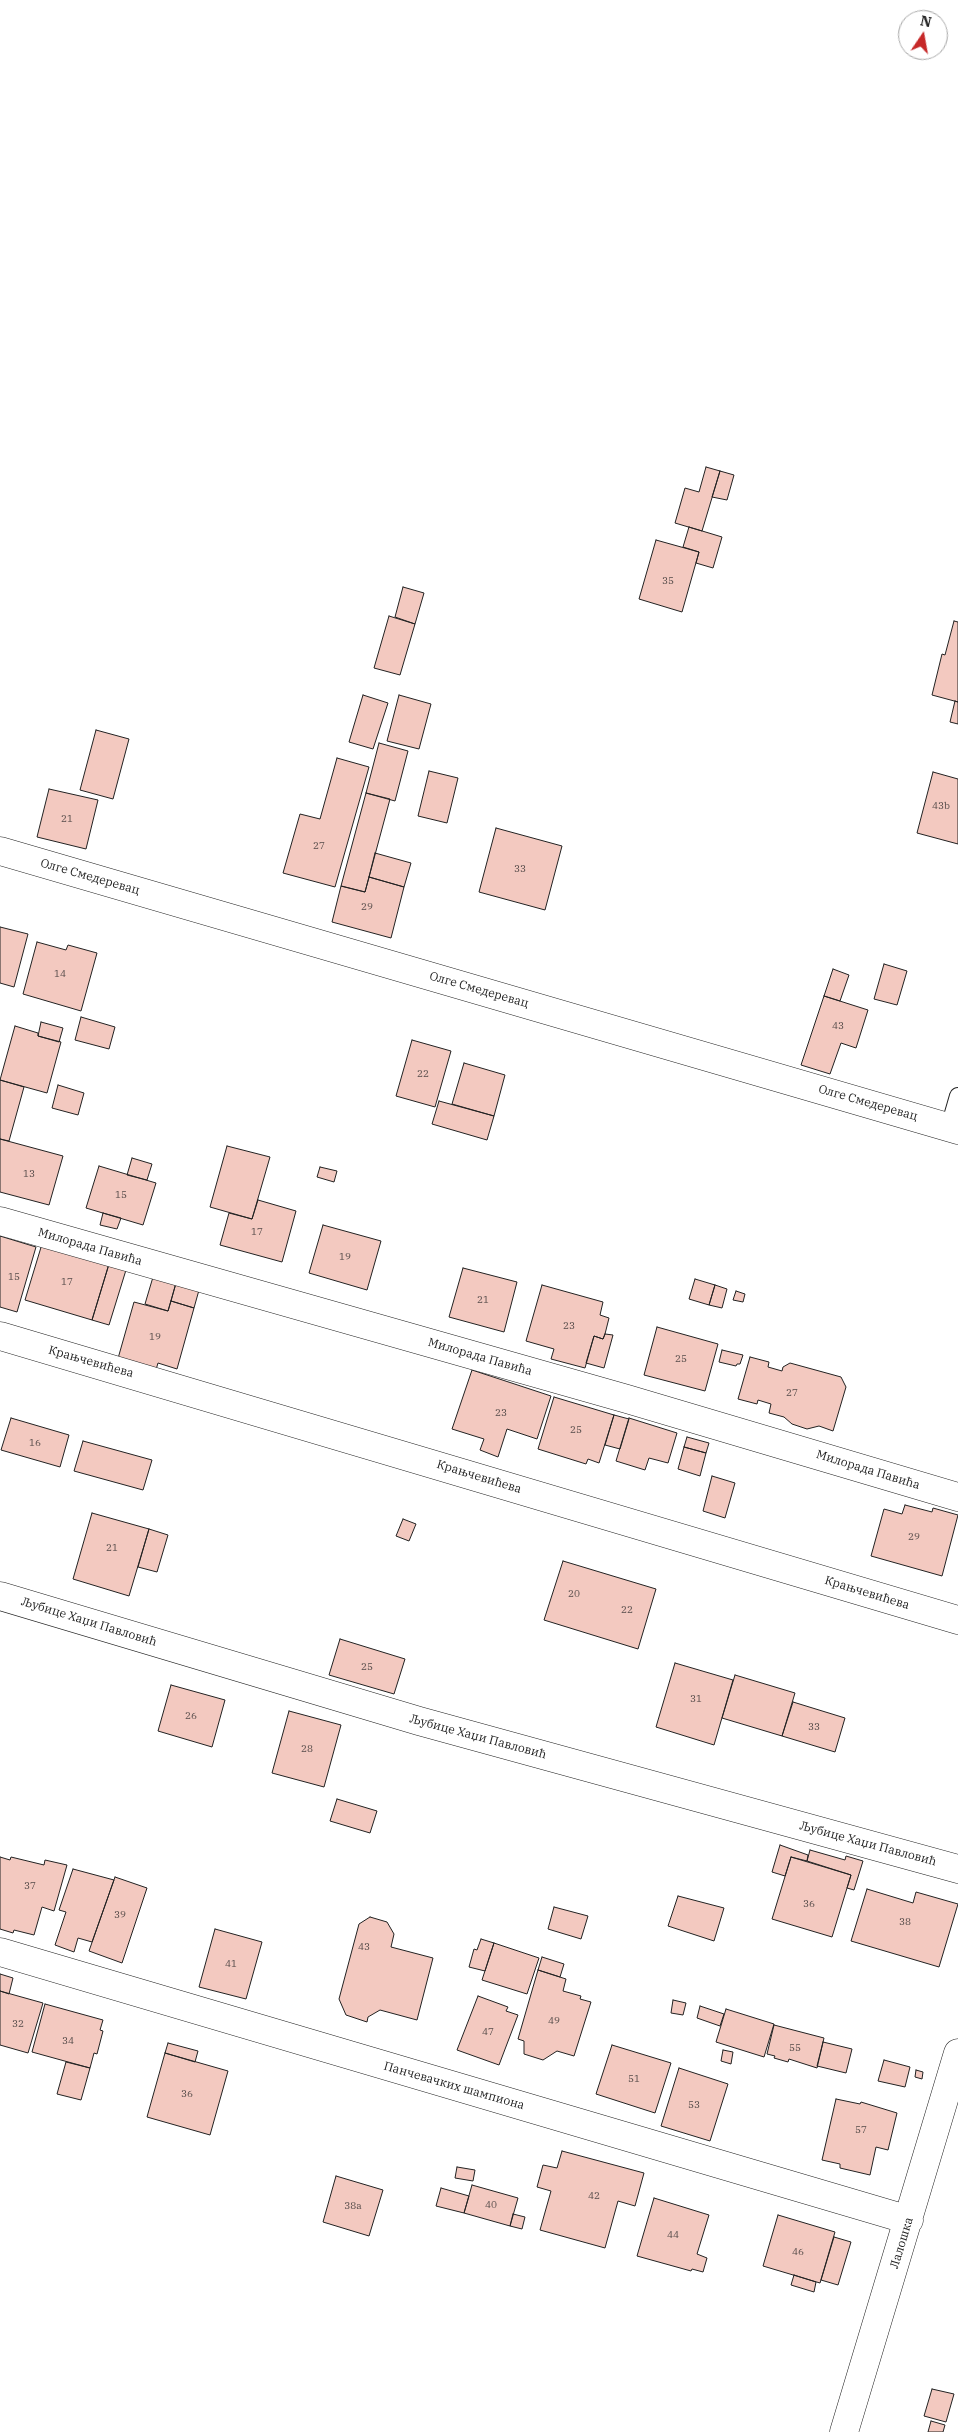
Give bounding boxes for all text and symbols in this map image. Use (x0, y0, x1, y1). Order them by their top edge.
north arrow (898, 10, 948, 60)
text: N (919, 11, 933, 31)
house number: 35 (662, 575, 674, 587)
house number: 43b (932, 800, 950, 812)
house number: 21 (61, 813, 73, 825)
house number: 27 (313, 840, 325, 852)
street label: Олге Смедеревац (39, 856, 141, 898)
house number: 33 (514, 863, 526, 875)
house number: 29 (361, 901, 373, 913)
house number: 14 (54, 968, 66, 980)
street label: Олге Смедеревац (428, 969, 530, 1011)
house number: 43 (832, 1020, 844, 1032)
house number: 22 (417, 1068, 429, 1080)
street label: Олге Смедеревац (817, 1082, 919, 1124)
house number: 13 (23, 1168, 35, 1180)
house number: 15 (115, 1189, 127, 1201)
street label: Милорада Павића (36, 1225, 144, 1269)
house number: 17 (251, 1226, 263, 1238)
house number: 19 (339, 1251, 351, 1263)
house number: 15 (8, 1271, 20, 1283)
house number: 17 (61, 1276, 73, 1288)
house number: 21 (477, 1294, 489, 1306)
house number: 23 (563, 1320, 575, 1332)
house number: 19 (149, 1331, 161, 1343)
street label: Милорада Павића (426, 1335, 534, 1379)
street label: Крањчевићева (47, 1343, 135, 1381)
house number: 25 (675, 1353, 687, 1365)
house number: 27 (786, 1387, 798, 1399)
house number: 23 (495, 1407, 507, 1419)
house number: 25 (570, 1424, 582, 1436)
house number: 16 (29, 1437, 41, 1449)
street label: Милорада Павића (814, 1447, 922, 1493)
street label: Крањчевићева (435, 1457, 523, 1497)
house number: 29 (908, 1531, 920, 1543)
house number: 21 (106, 1542, 118, 1554)
street label: Крањчевићева (823, 1573, 911, 1613)
house number: 20 (568, 1588, 580, 1600)
street label: Љубице Хаџи Павловић (20, 1595, 158, 1649)
house number: 22 (621, 1604, 633, 1616)
house number: 25 (361, 1661, 373, 1673)
house number: 31 (690, 1693, 702, 1705)
house number: 26 (185, 1710, 197, 1722)
street label: Љубице Хаџи Павловић (408, 1712, 548, 1762)
house number: 33 (808, 1721, 820, 1733)
house number: 28 (301, 1743, 313, 1755)
street label: Љубице Хаџи Павловић (798, 1819, 938, 1869)
house number: 37 (24, 1880, 36, 1892)
house number: 36 (803, 1898, 815, 1910)
house number: 39 (114, 1909, 126, 1921)
house number: 38 (899, 1916, 911, 1928)
house number: 43 (358, 1941, 370, 1953)
house number: 41 (225, 1958, 237, 1970)
house number: 49 (548, 2015, 560, 2027)
house number: 32 (12, 2018, 24, 2030)
house number: 47 (482, 2026, 494, 2038)
house number: 34 (62, 2035, 74, 2047)
house number: 55 (789, 2042, 801, 2054)
street label: Панчевачких шампиона (382, 2059, 526, 2113)
house number: 51 (628, 2073, 640, 2085)
house number: 36 (181, 2088, 193, 2100)
house number: 53 (688, 2099, 700, 2111)
house number: 57 (855, 2124, 867, 2136)
house number: 42 (588, 2190, 600, 2202)
house number: 40 (485, 2199, 497, 2211)
house number: 38a (344, 2200, 362, 2212)
street label: Лалошка (887, 2216, 917, 2270)
house number: 44 (667, 2229, 679, 2241)
house number: 46 (792, 2246, 804, 2258)

